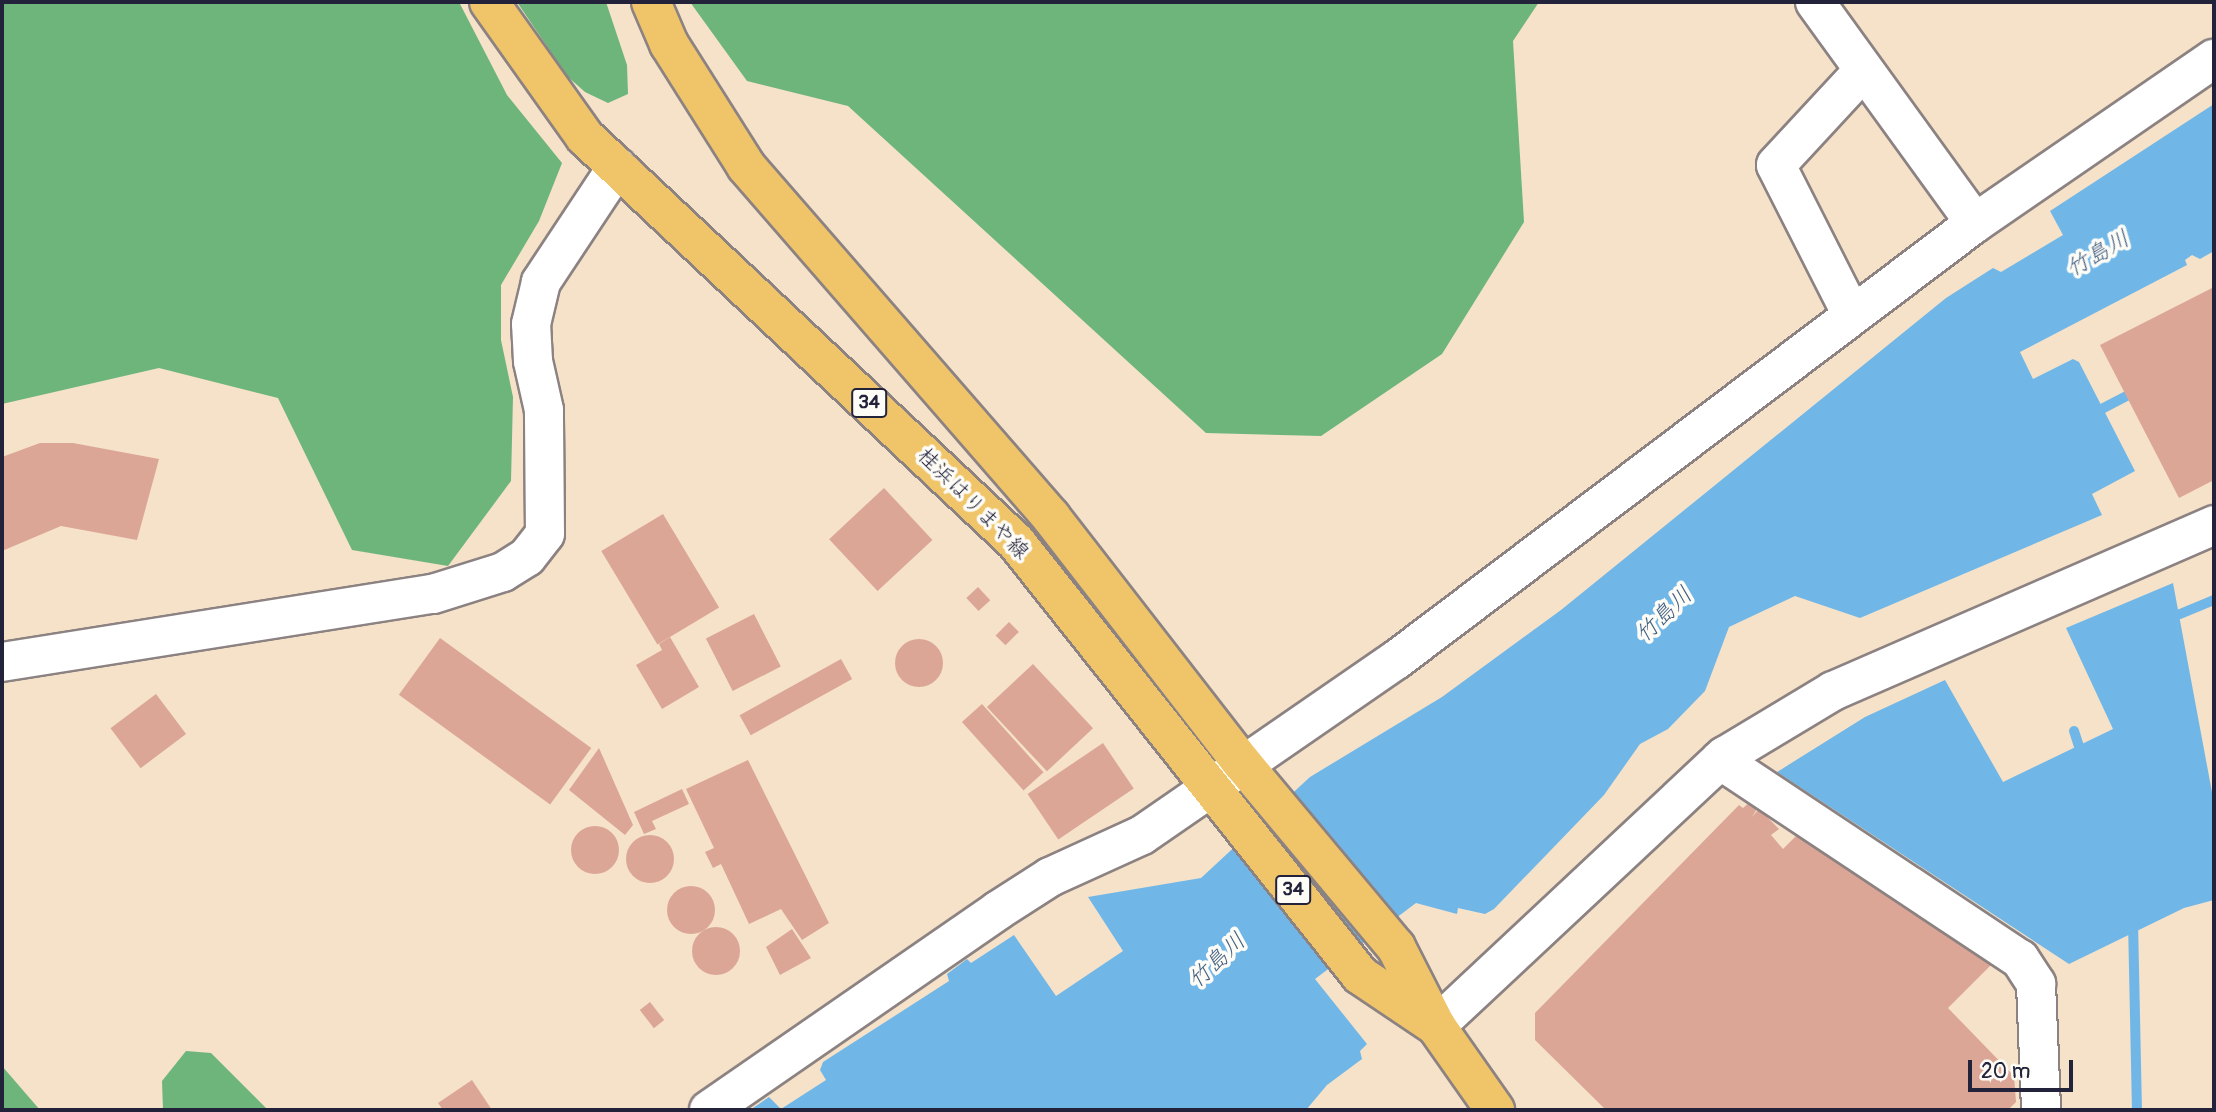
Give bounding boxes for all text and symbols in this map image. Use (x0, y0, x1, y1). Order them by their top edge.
water label: 竹島川 (2061, 225, 2135, 283)
road number: 34 (850, 388, 888, 418)
street label: 桂浜はりまや線 (912, 443, 1034, 565)
water label: 竹島川 (1630, 581, 1698, 649)
road number: 34 (1274, 874, 1312, 906)
water label: 竹島川 (1182, 927, 1252, 995)
scale bar (1971, 1046, 2076, 1090)
text: 20 m (1981, 1058, 2030, 1085)

